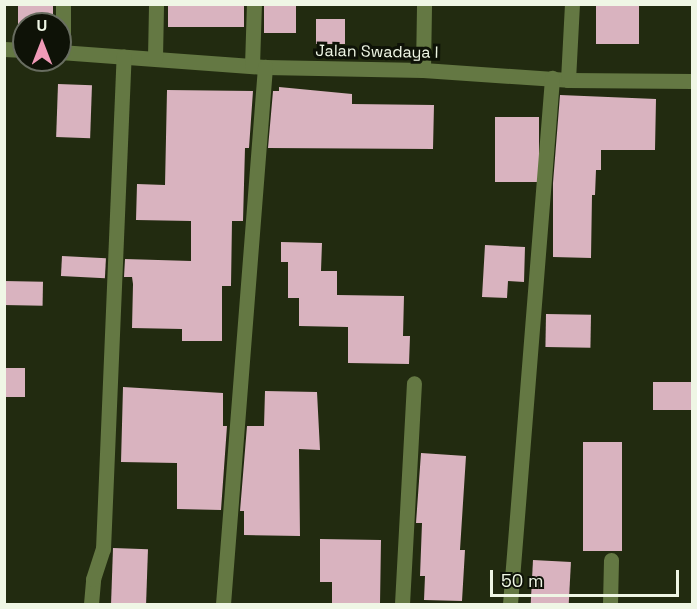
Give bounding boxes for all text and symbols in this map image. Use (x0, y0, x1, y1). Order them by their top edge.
north arrow (12, 12, 72, 72)
text: U (37, 15, 47, 36)
street label: Jalan Swadaya I (315, 41, 439, 63)
scale bar (493, 558, 682, 596)
text: 50 m (501, 569, 543, 592)

